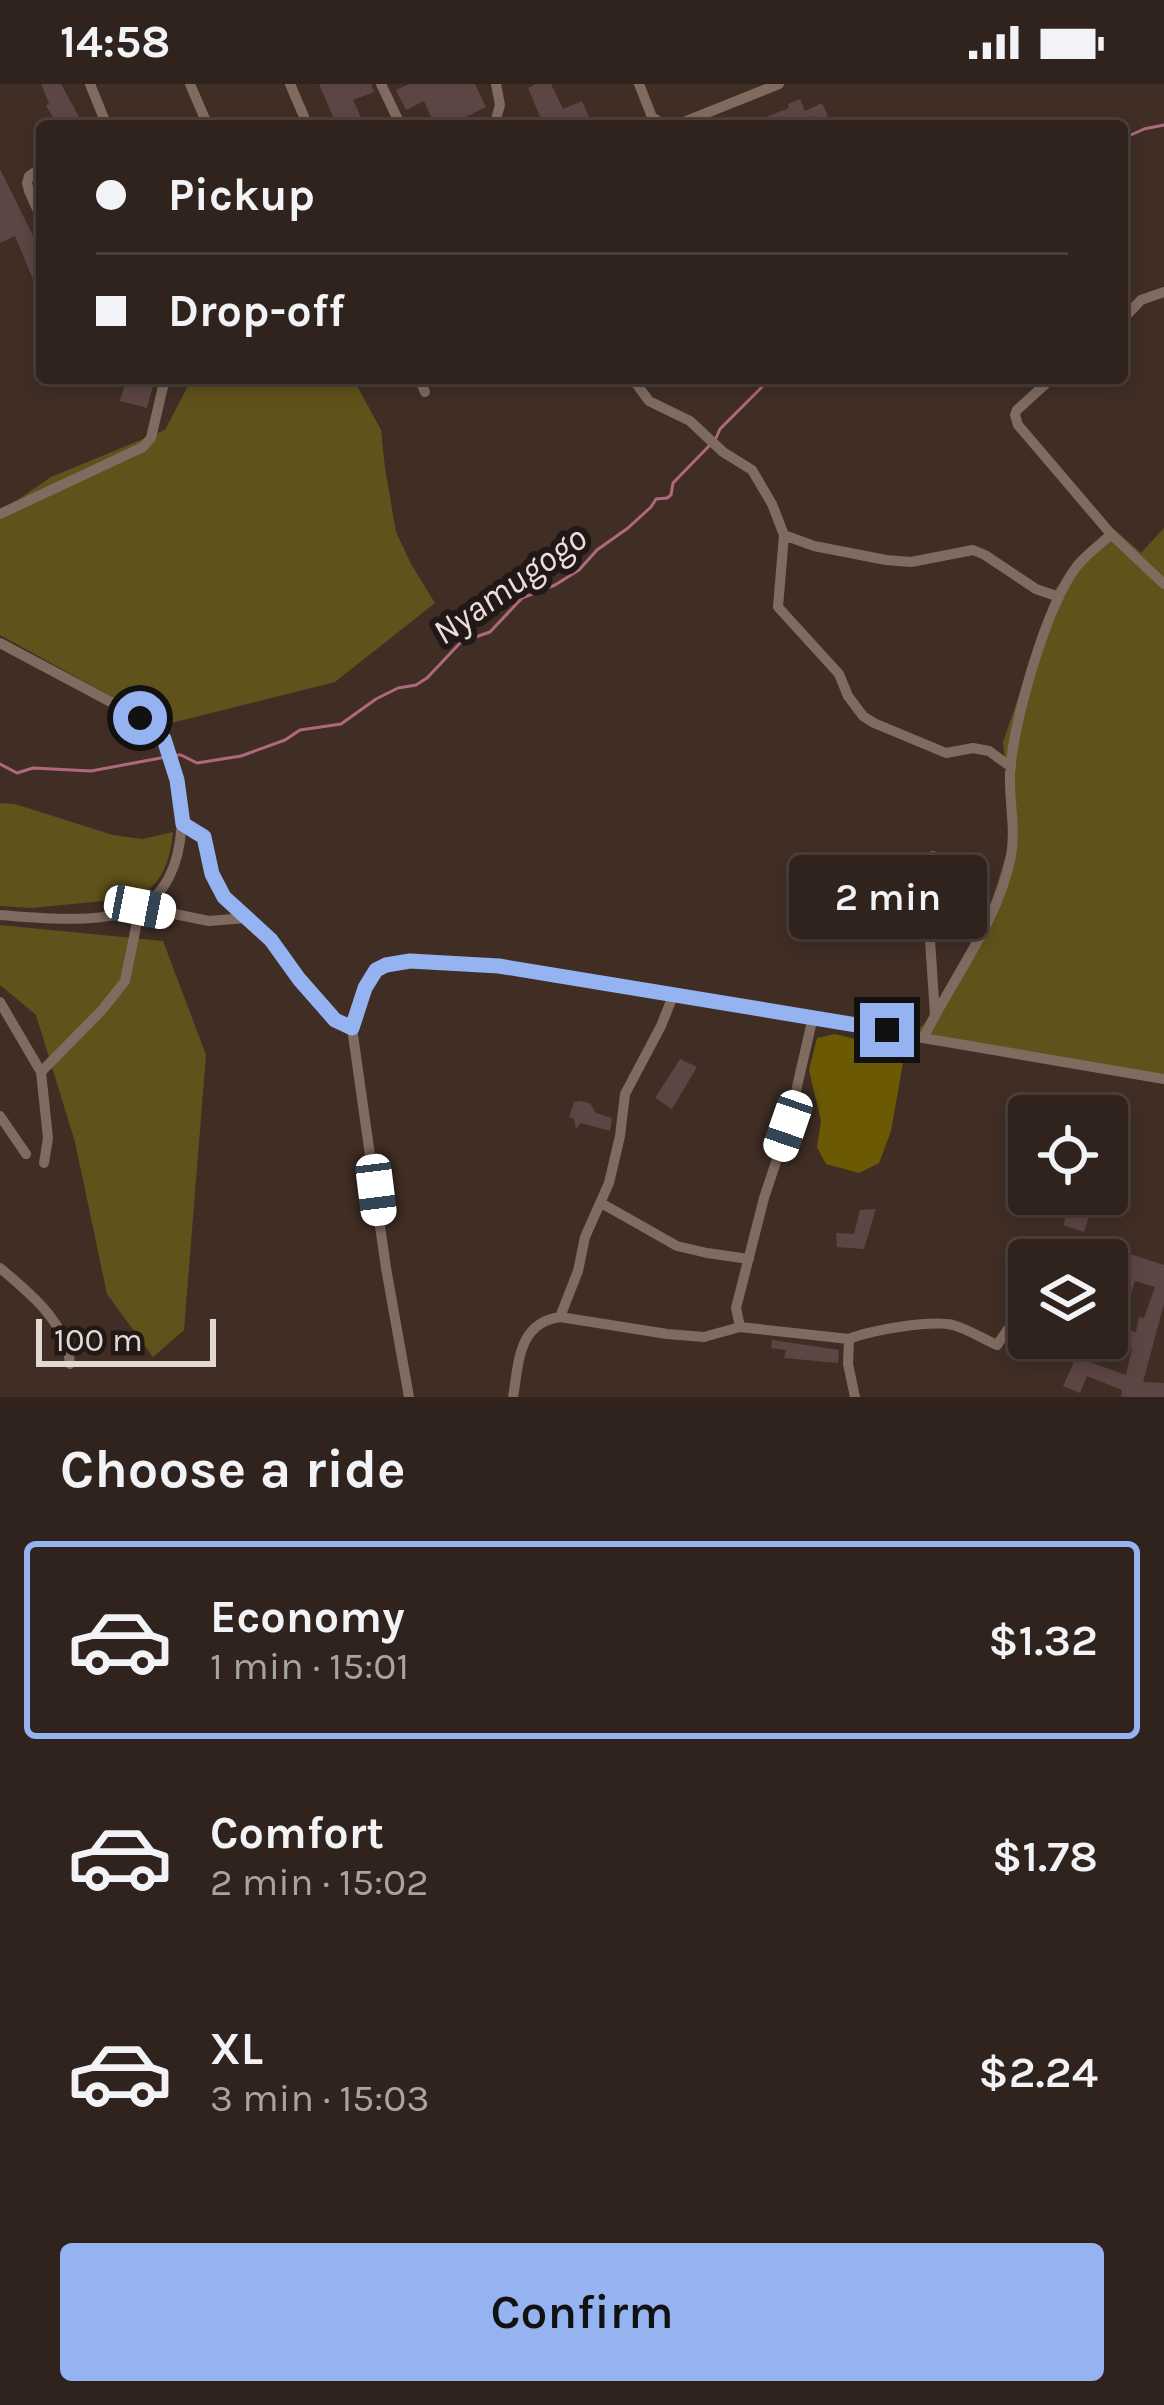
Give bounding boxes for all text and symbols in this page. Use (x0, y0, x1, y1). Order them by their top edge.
text: 14:58 (60, 16, 170, 68)
text: Pickup (168, 169, 315, 221)
text: Drop-off (168, 285, 345, 337)
water label: Nyamugogo (425, 516, 595, 653)
route start (113, 691, 167, 745)
callout: 2 min (788, 856, 986, 940)
text: 2 min (835, 874, 941, 920)
car (101, 882, 179, 932)
route end (860, 1003, 914, 1057)
car (759, 1086, 817, 1166)
map controls (1008, 1095, 1128, 1359)
button: locate (1008, 1095, 1128, 1215)
car (354, 1152, 398, 1228)
button: layers (1008, 1239, 1128, 1359)
scale bar (36, 1313, 216, 1366)
text: 100 m (54, 1321, 143, 1359)
text: Choose a ride (60, 1437, 406, 1501)
icon: car (66, 1586, 174, 1694)
text: Economy (210, 1591, 405, 1643)
text: $1.32 (988, 1614, 1098, 1666)
text: 1 min · 15:01 (210, 1643, 409, 1689)
icon: car (66, 1802, 174, 1910)
text: Comfort (210, 1807, 384, 1859)
text: $1.78 (992, 1830, 1098, 1882)
text: 2 min · 15:02 (210, 1859, 429, 1905)
icon: car (66, 2018, 174, 2126)
text: XL (210, 2023, 263, 2075)
text: $2.24 (978, 2046, 1098, 2098)
text: 3 min · 15:03 (210, 2075, 430, 2121)
button: Confirm (60, 2243, 1104, 2381)

